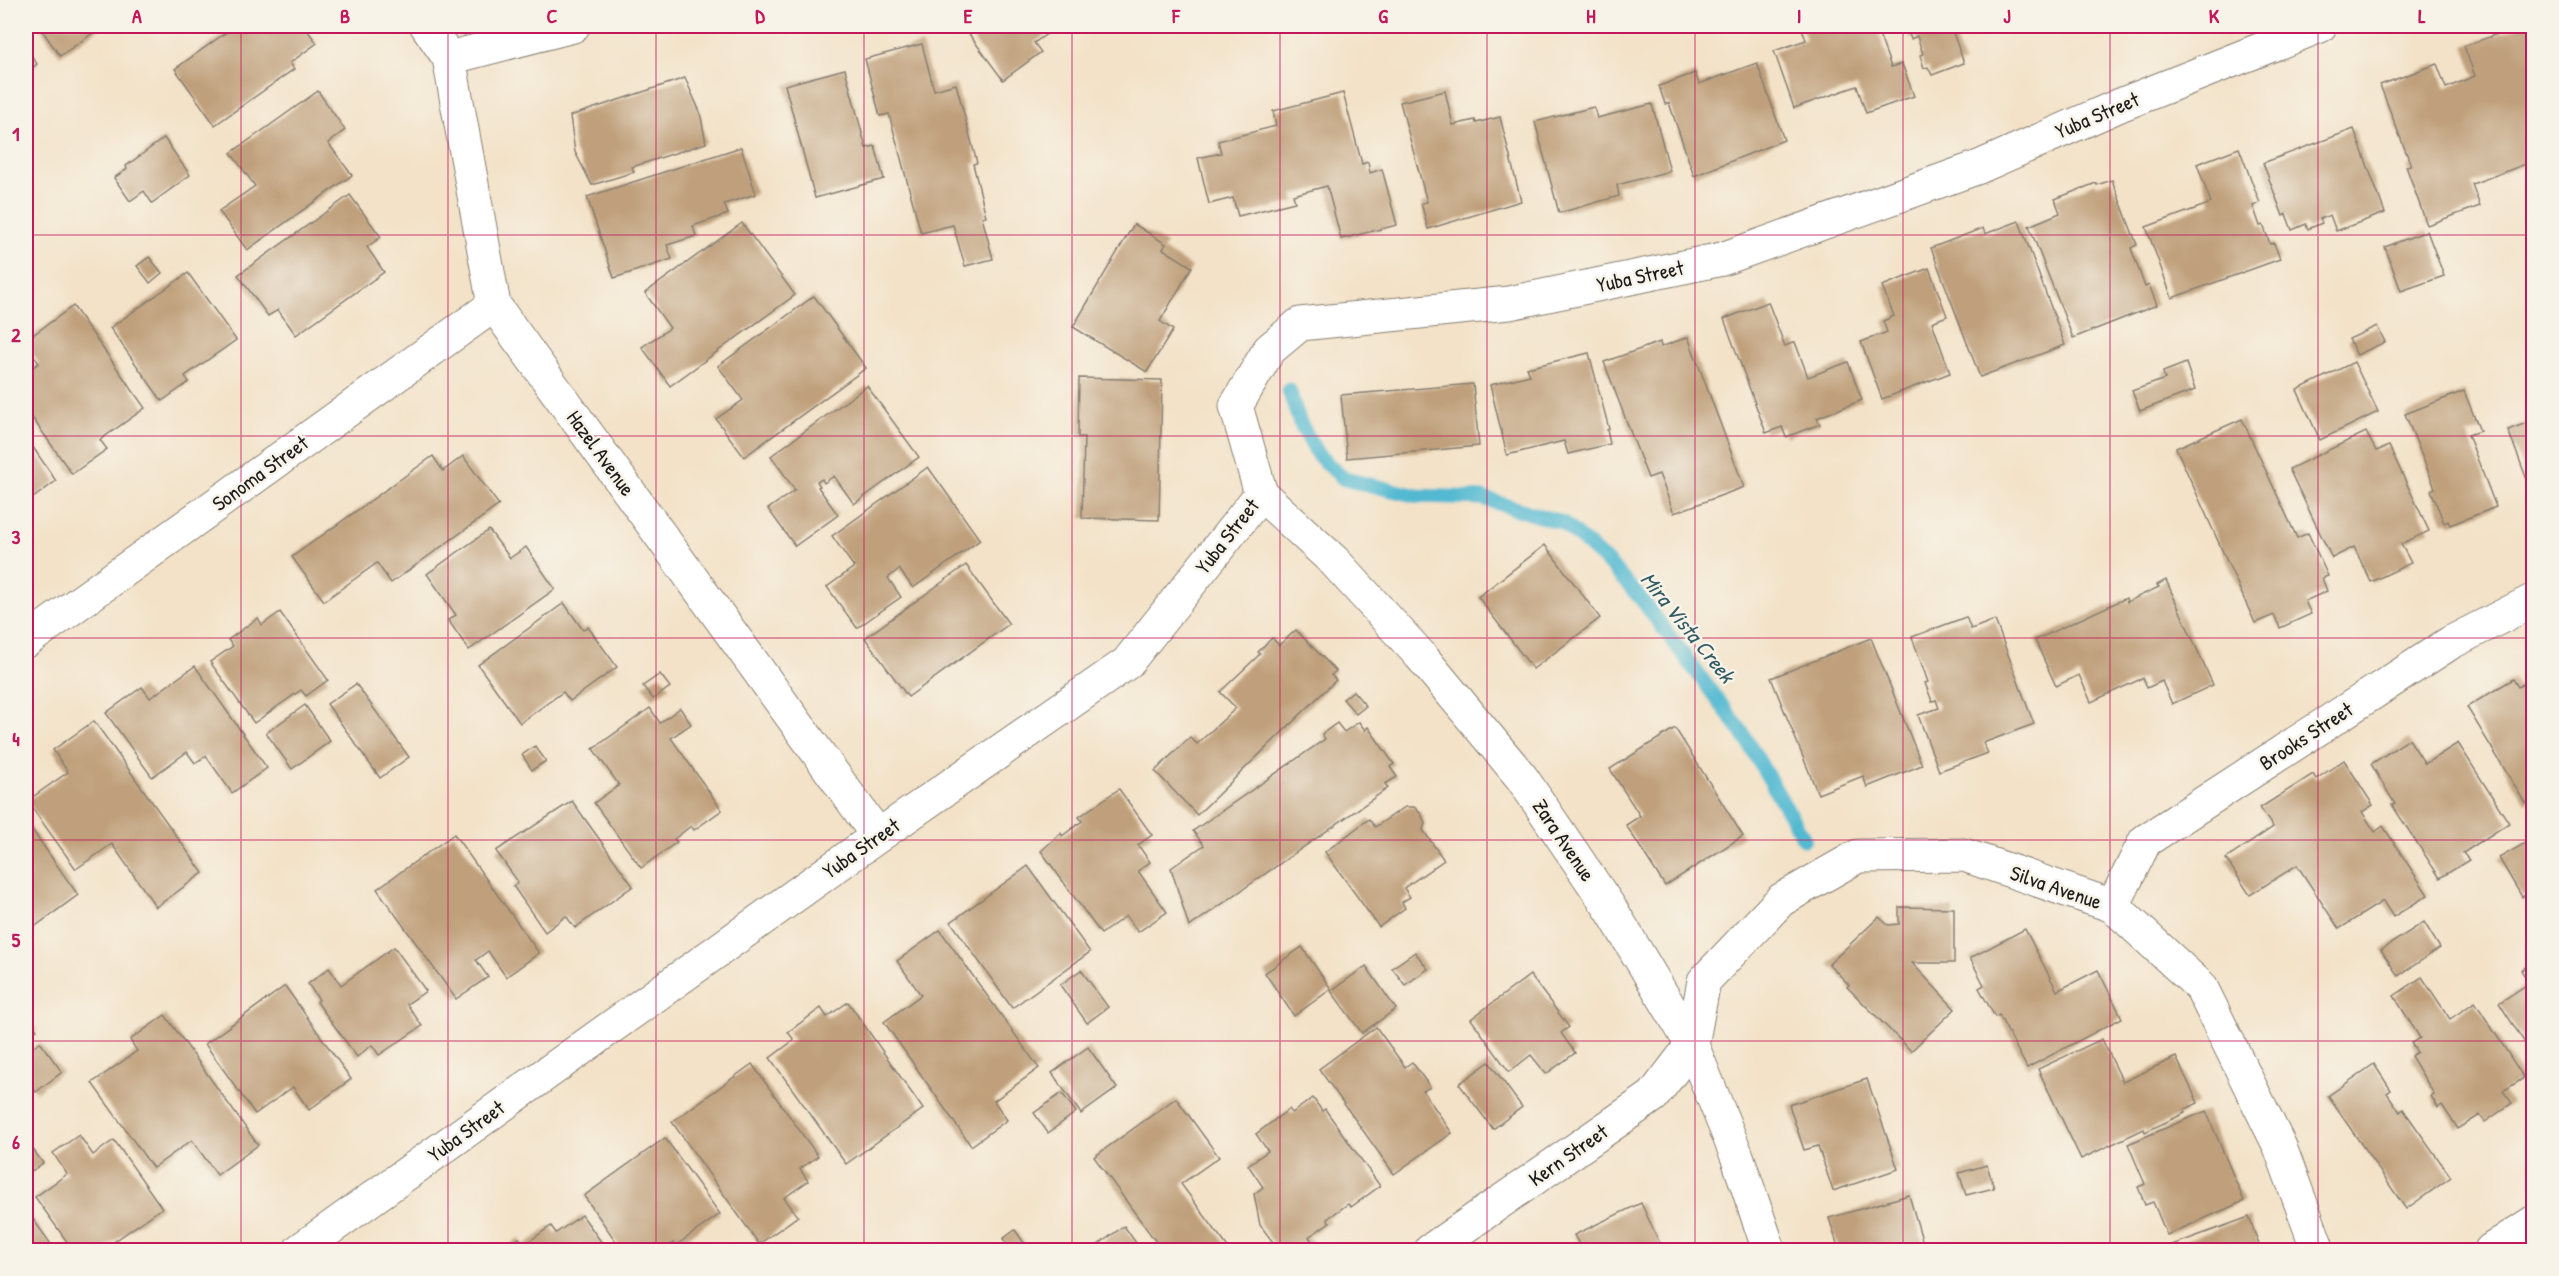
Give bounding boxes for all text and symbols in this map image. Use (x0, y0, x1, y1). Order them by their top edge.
text: A (132, 2, 142, 29)
text: B (340, 2, 350, 29)
text: C (547, 2, 558, 29)
text: D (755, 2, 765, 29)
text: E (964, 2, 973, 29)
text: F (1171, 2, 1181, 29)
text: G (1378, 2, 1388, 29)
text: H (1586, 2, 1596, 29)
text: I (1797, 2, 1801, 29)
text: J (2003, 2, 2011, 29)
text: K (2209, 2, 2220, 29)
text: L (2418, 2, 2426, 29)
street label: Yuba Street (2051, 84, 2144, 146)
text: 1 (12, 120, 20, 147)
street label: Yuba Street (1594, 252, 1687, 299)
text: 2 (11, 321, 21, 348)
street label: Hazel Avenue (560, 404, 642, 502)
street label: Sonoma Street (206, 428, 315, 518)
street label: Yuba Street (1188, 492, 1266, 580)
text: 3 (12, 523, 21, 550)
water label: Mira Vista Creek (1634, 565, 1743, 690)
street label: Brooks Street (2254, 695, 2359, 777)
text: 4 (12, 725, 20, 752)
street label: Zara Avenue (1526, 793, 1602, 887)
street label: Yuba Street (817, 810, 906, 885)
street label: Silva Avenue (2007, 858, 2105, 916)
text: 5 (12, 926, 21, 953)
street label: Yuba Street (422, 1093, 511, 1169)
street label: Kern Street (1523, 1117, 1614, 1193)
text: 6 (12, 1128, 20, 1155)

